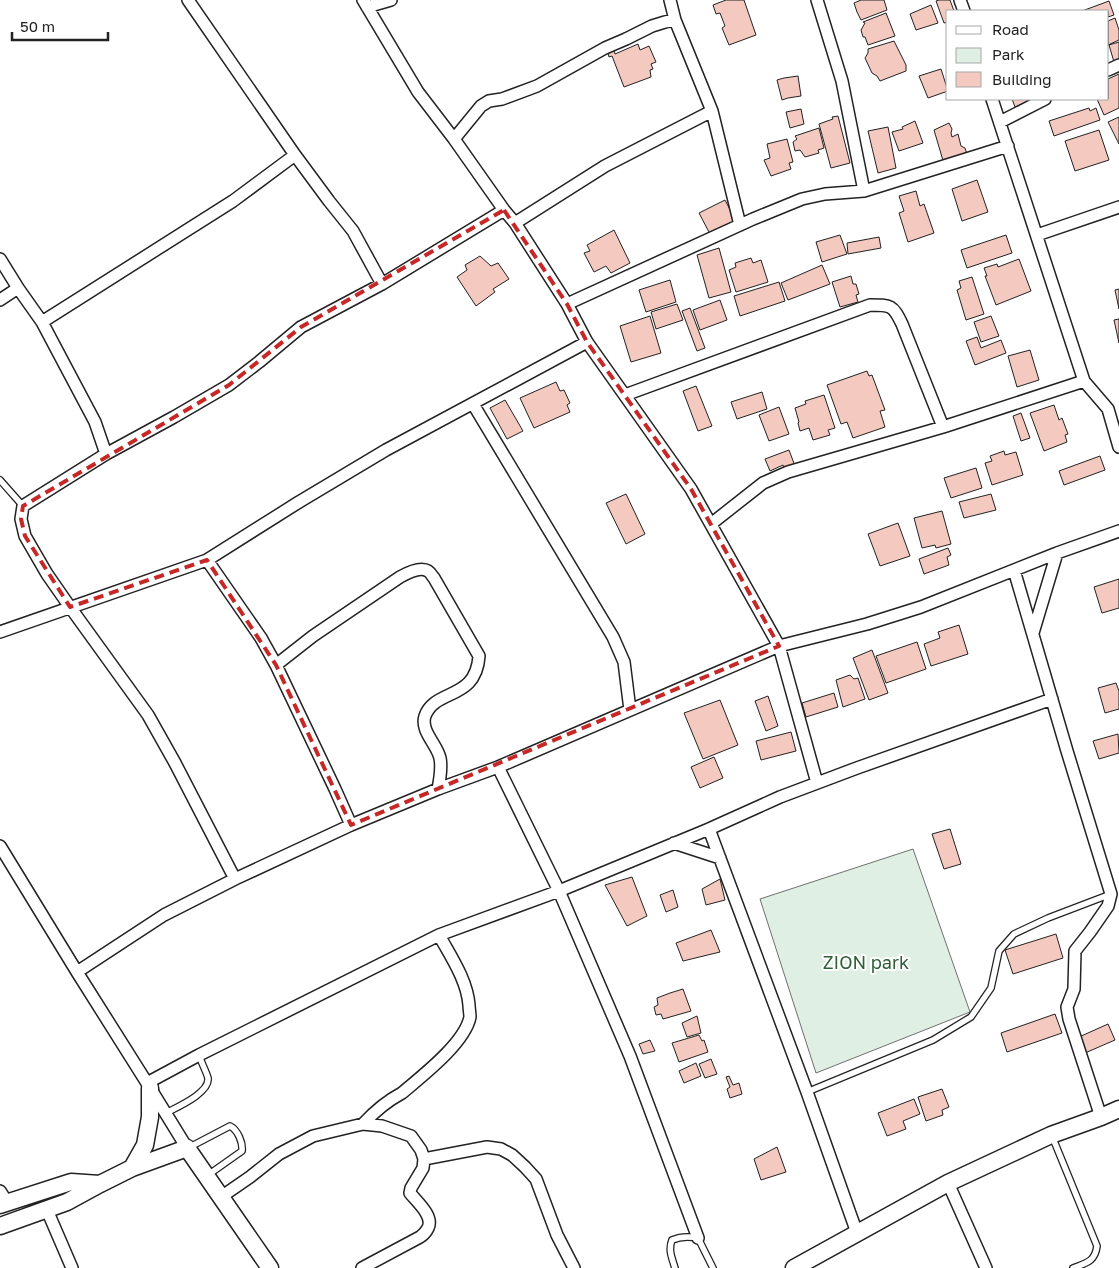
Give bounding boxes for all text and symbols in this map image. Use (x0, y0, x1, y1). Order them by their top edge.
scale bar (12, 10, 109, 42)
legend (946, 10, 1109, 100)
text: 50 m (20, 17, 55, 35)
text: Road (992, 20, 1029, 38)
text: Park (992, 45, 1025, 63)
text: Building (992, 70, 1052, 88)
park label: ZION park (823, 951, 909, 973)

